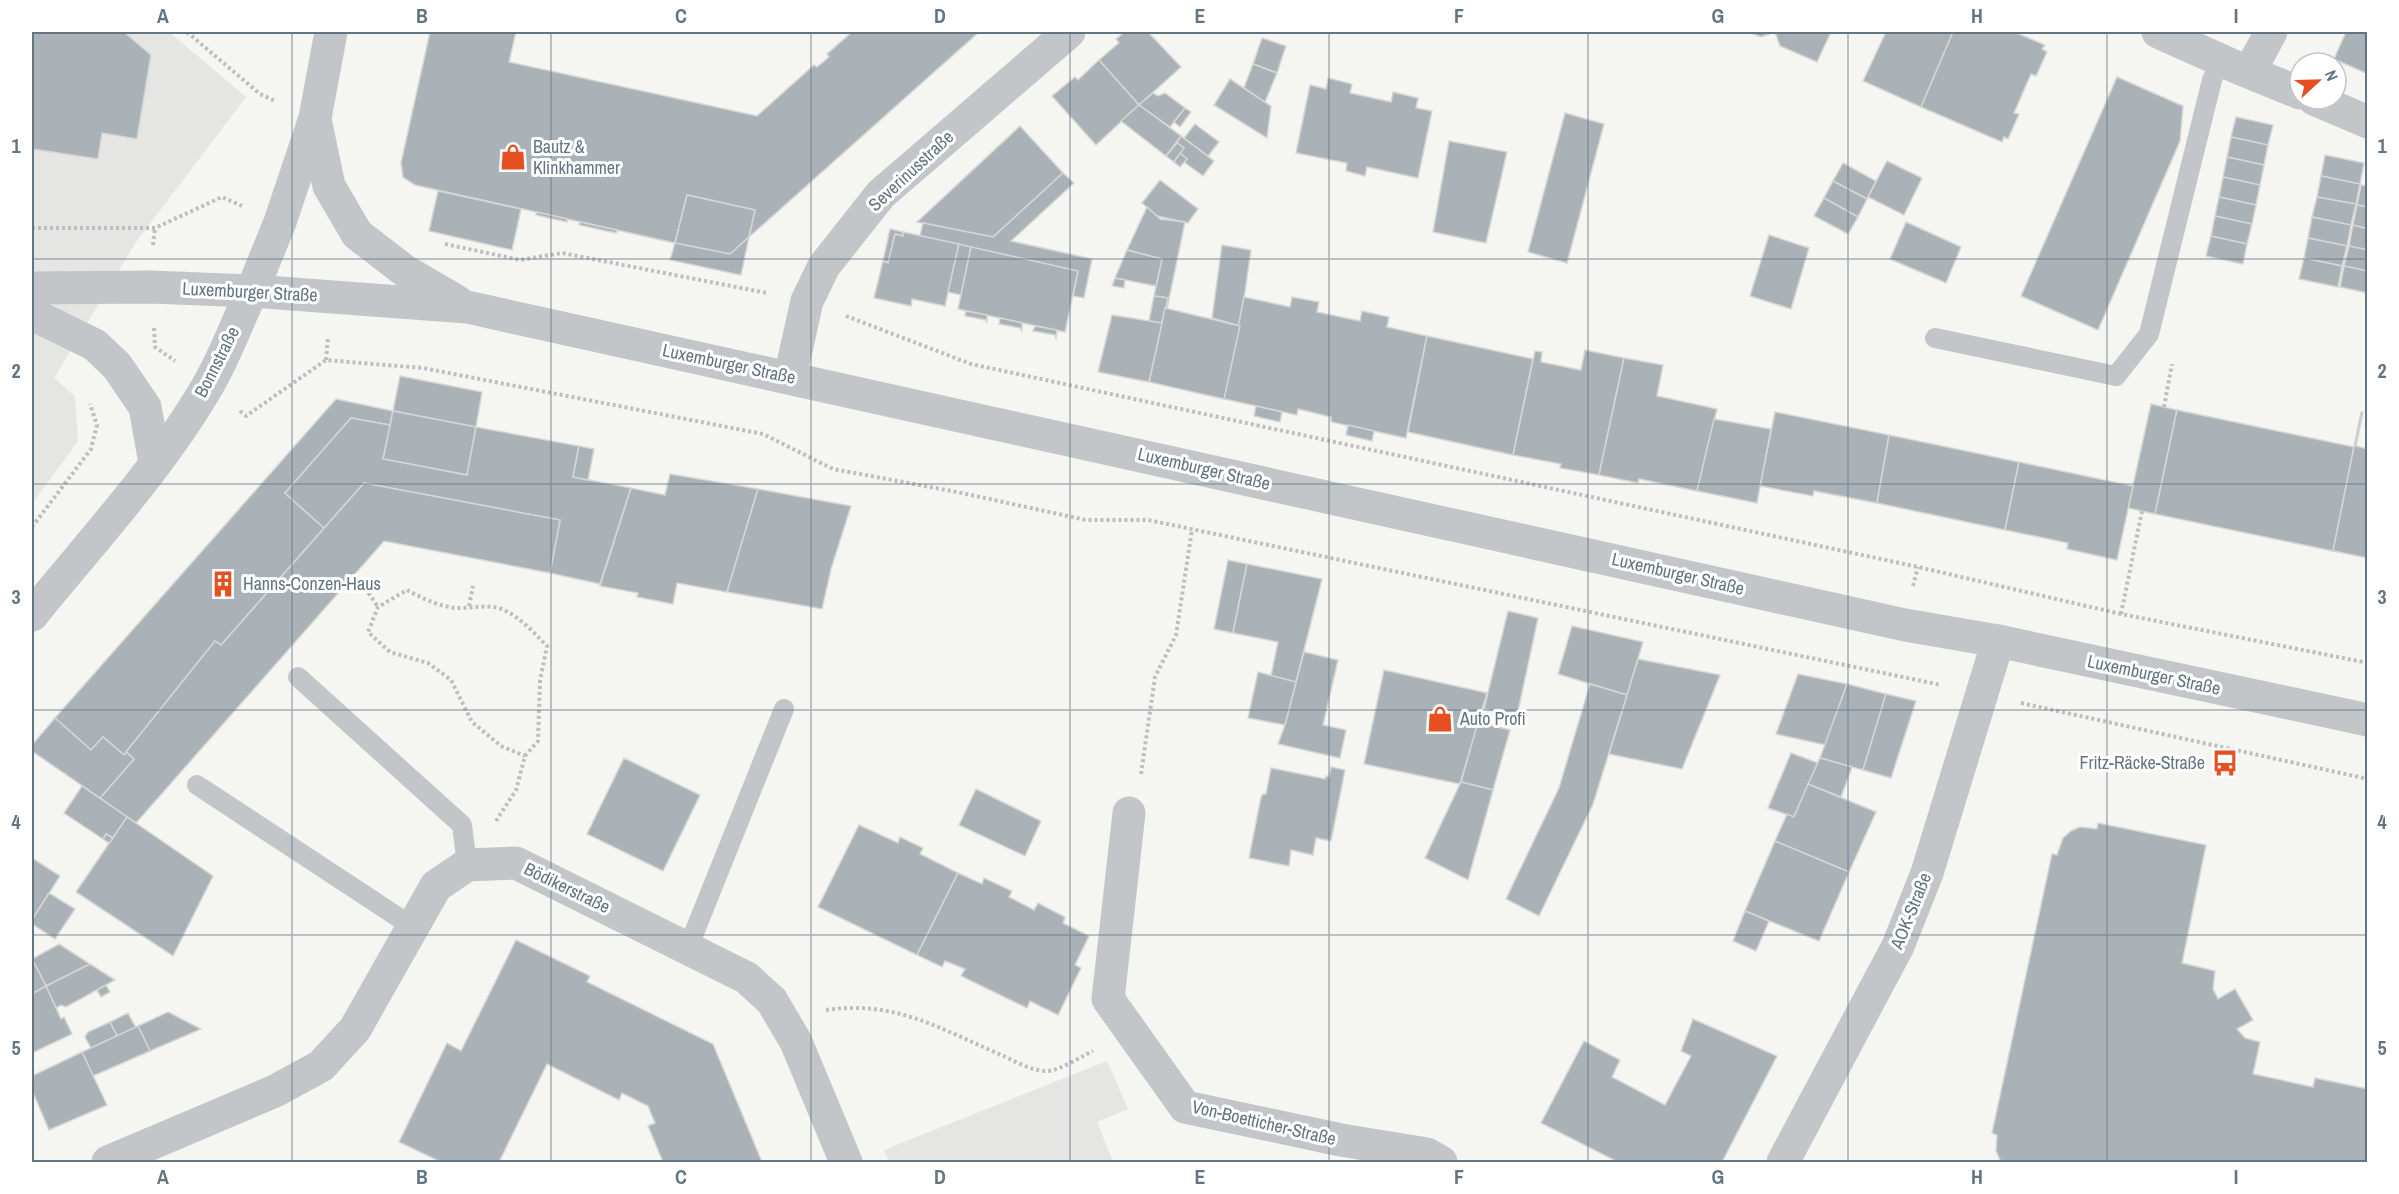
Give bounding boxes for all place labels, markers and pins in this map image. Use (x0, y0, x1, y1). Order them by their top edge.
place label: Bautz & Klinkhammer (533, 134, 620, 180)
shop icon: Bautz & Klinkhammer (498, 142, 528, 172)
building icon: Hanns-Conzen-Haus (208, 569, 238, 599)
place label: Hanns-Conzen-Haus (243, 571, 381, 596)
shop icon: Auto Profi (1425, 704, 1455, 734)
place label: Auto Profi (1459, 706, 1526, 731)
bus stop icon: Fritz-Räcke-Straße (2210, 748, 2240, 778)
place label: Fritz-Räcke-Straße (2080, 750, 2205, 775)

